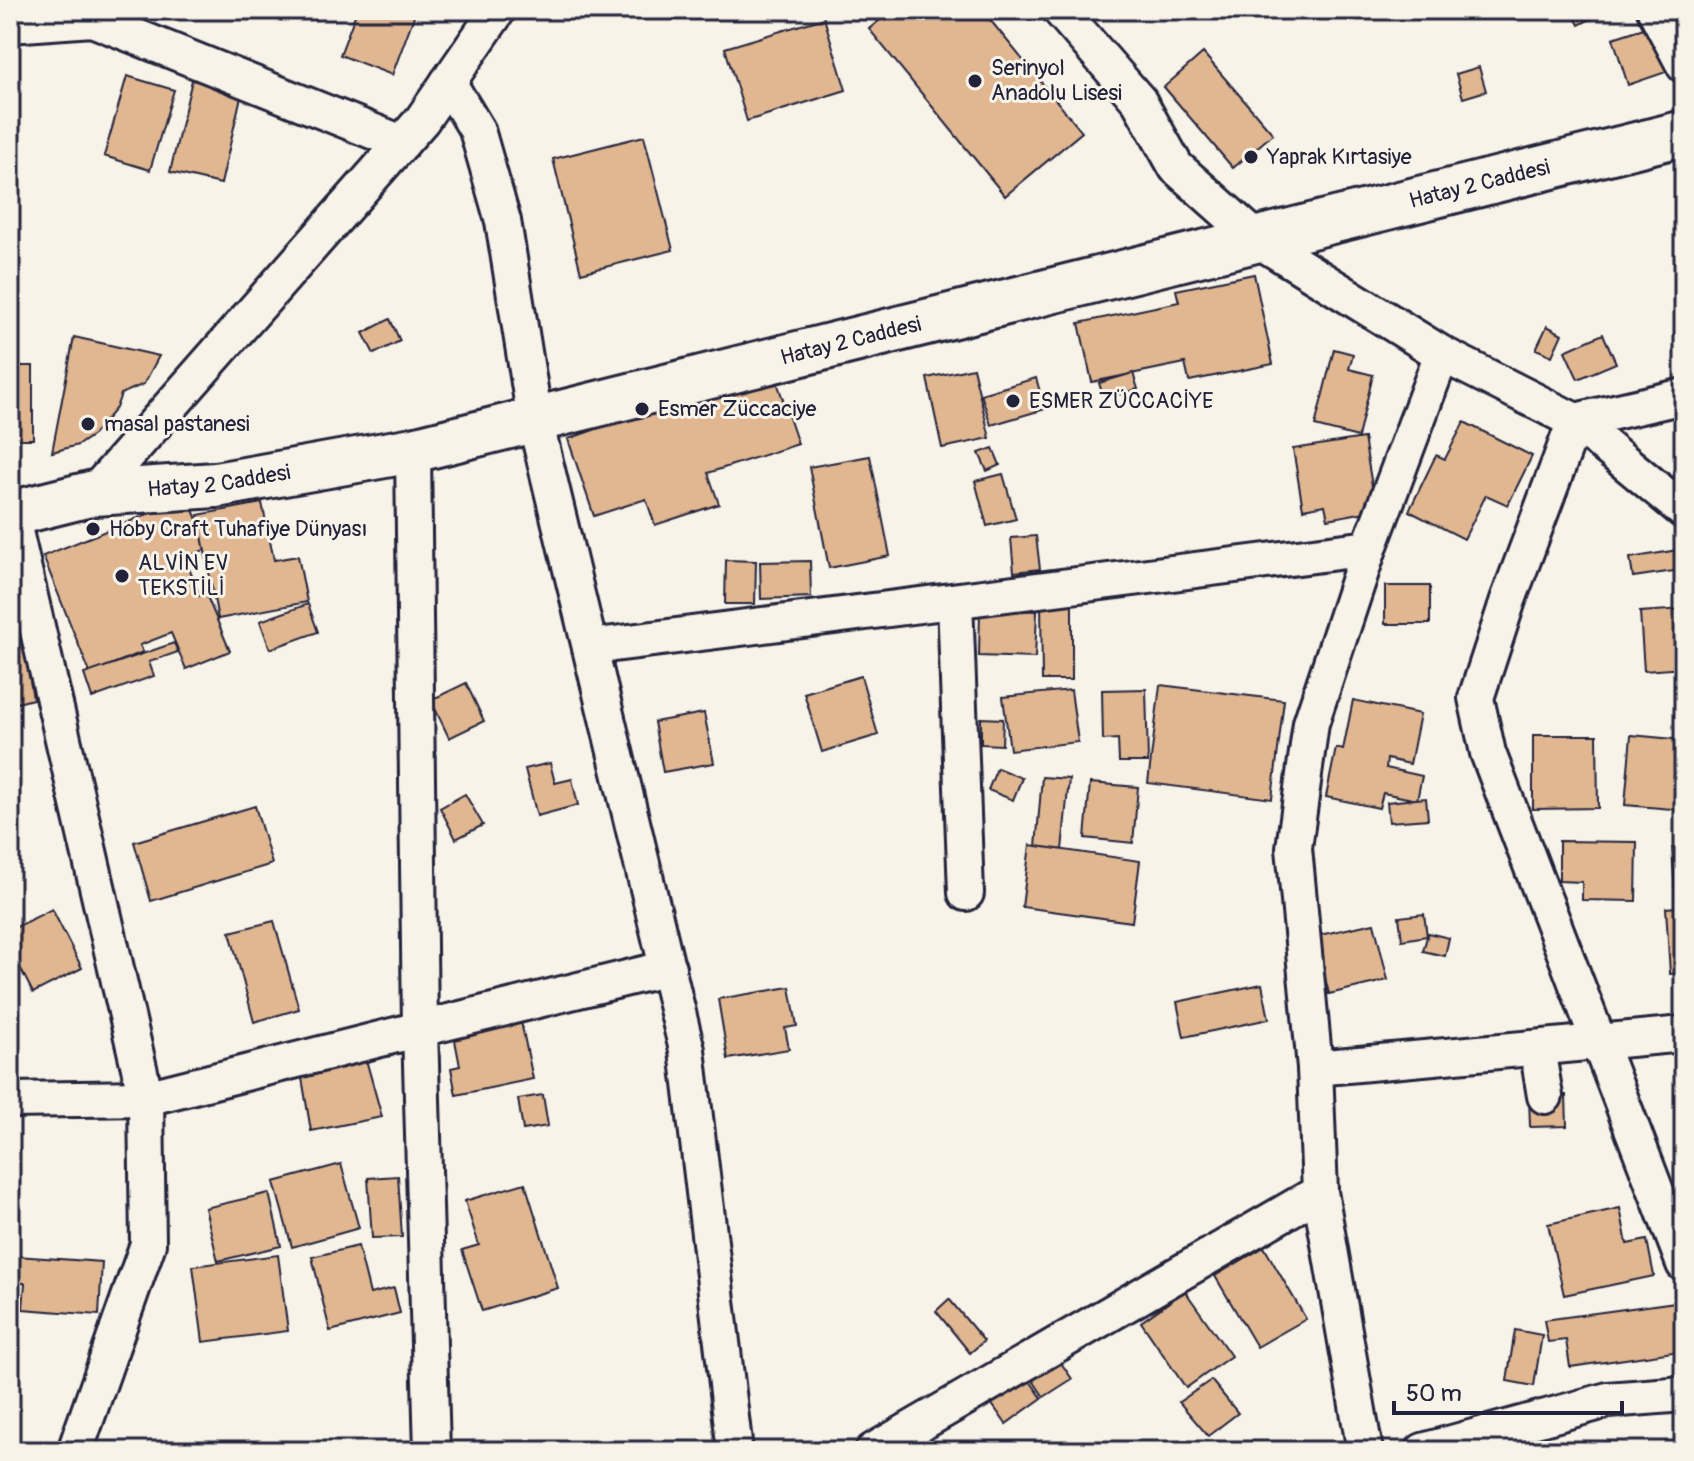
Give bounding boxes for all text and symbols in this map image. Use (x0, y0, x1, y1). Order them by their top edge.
place label: Serinyol Anadolu Lisesi (991, 54, 1122, 107)
marker: Serinyol Anadolu Lisesi (966, 72, 984, 90)
place label: Yaprak Kırtasiye (1266, 143, 1412, 171)
marker: Yaprak Kırtasiye (1242, 148, 1260, 166)
street label: Hatay 2 Caddesi (1406, 153, 1553, 215)
street label: Hatay 2 Caddesi (777, 310, 924, 372)
place label: ESMER ZÜCCACİYE (1029, 387, 1213, 415)
marker: ESMER ZÜCCACİYE (1004, 392, 1022, 410)
place label: Esmer Züccaciye (658, 395, 817, 423)
marker: Esmer Züccaciye (633, 400, 651, 418)
place label: masal pastanesi (104, 410, 250, 438)
marker: masal pastanesi (79, 415, 97, 433)
street label: Hatay 2 Caddesi (146, 458, 293, 503)
place label: Hoby Craft Tuhafiye Dünyası (109, 515, 367, 543)
marker: Hoby Craft Tuhafiye Dünyası (84, 520, 102, 538)
place label: ALVİN EV TEKSTİLİ (138, 549, 228, 602)
marker: ALVİN EV TEKSTİLİ (113, 567, 131, 585)
scale bar (1394, 1365, 1622, 1415)
text: 50 m (1406, 1379, 1462, 1408)

